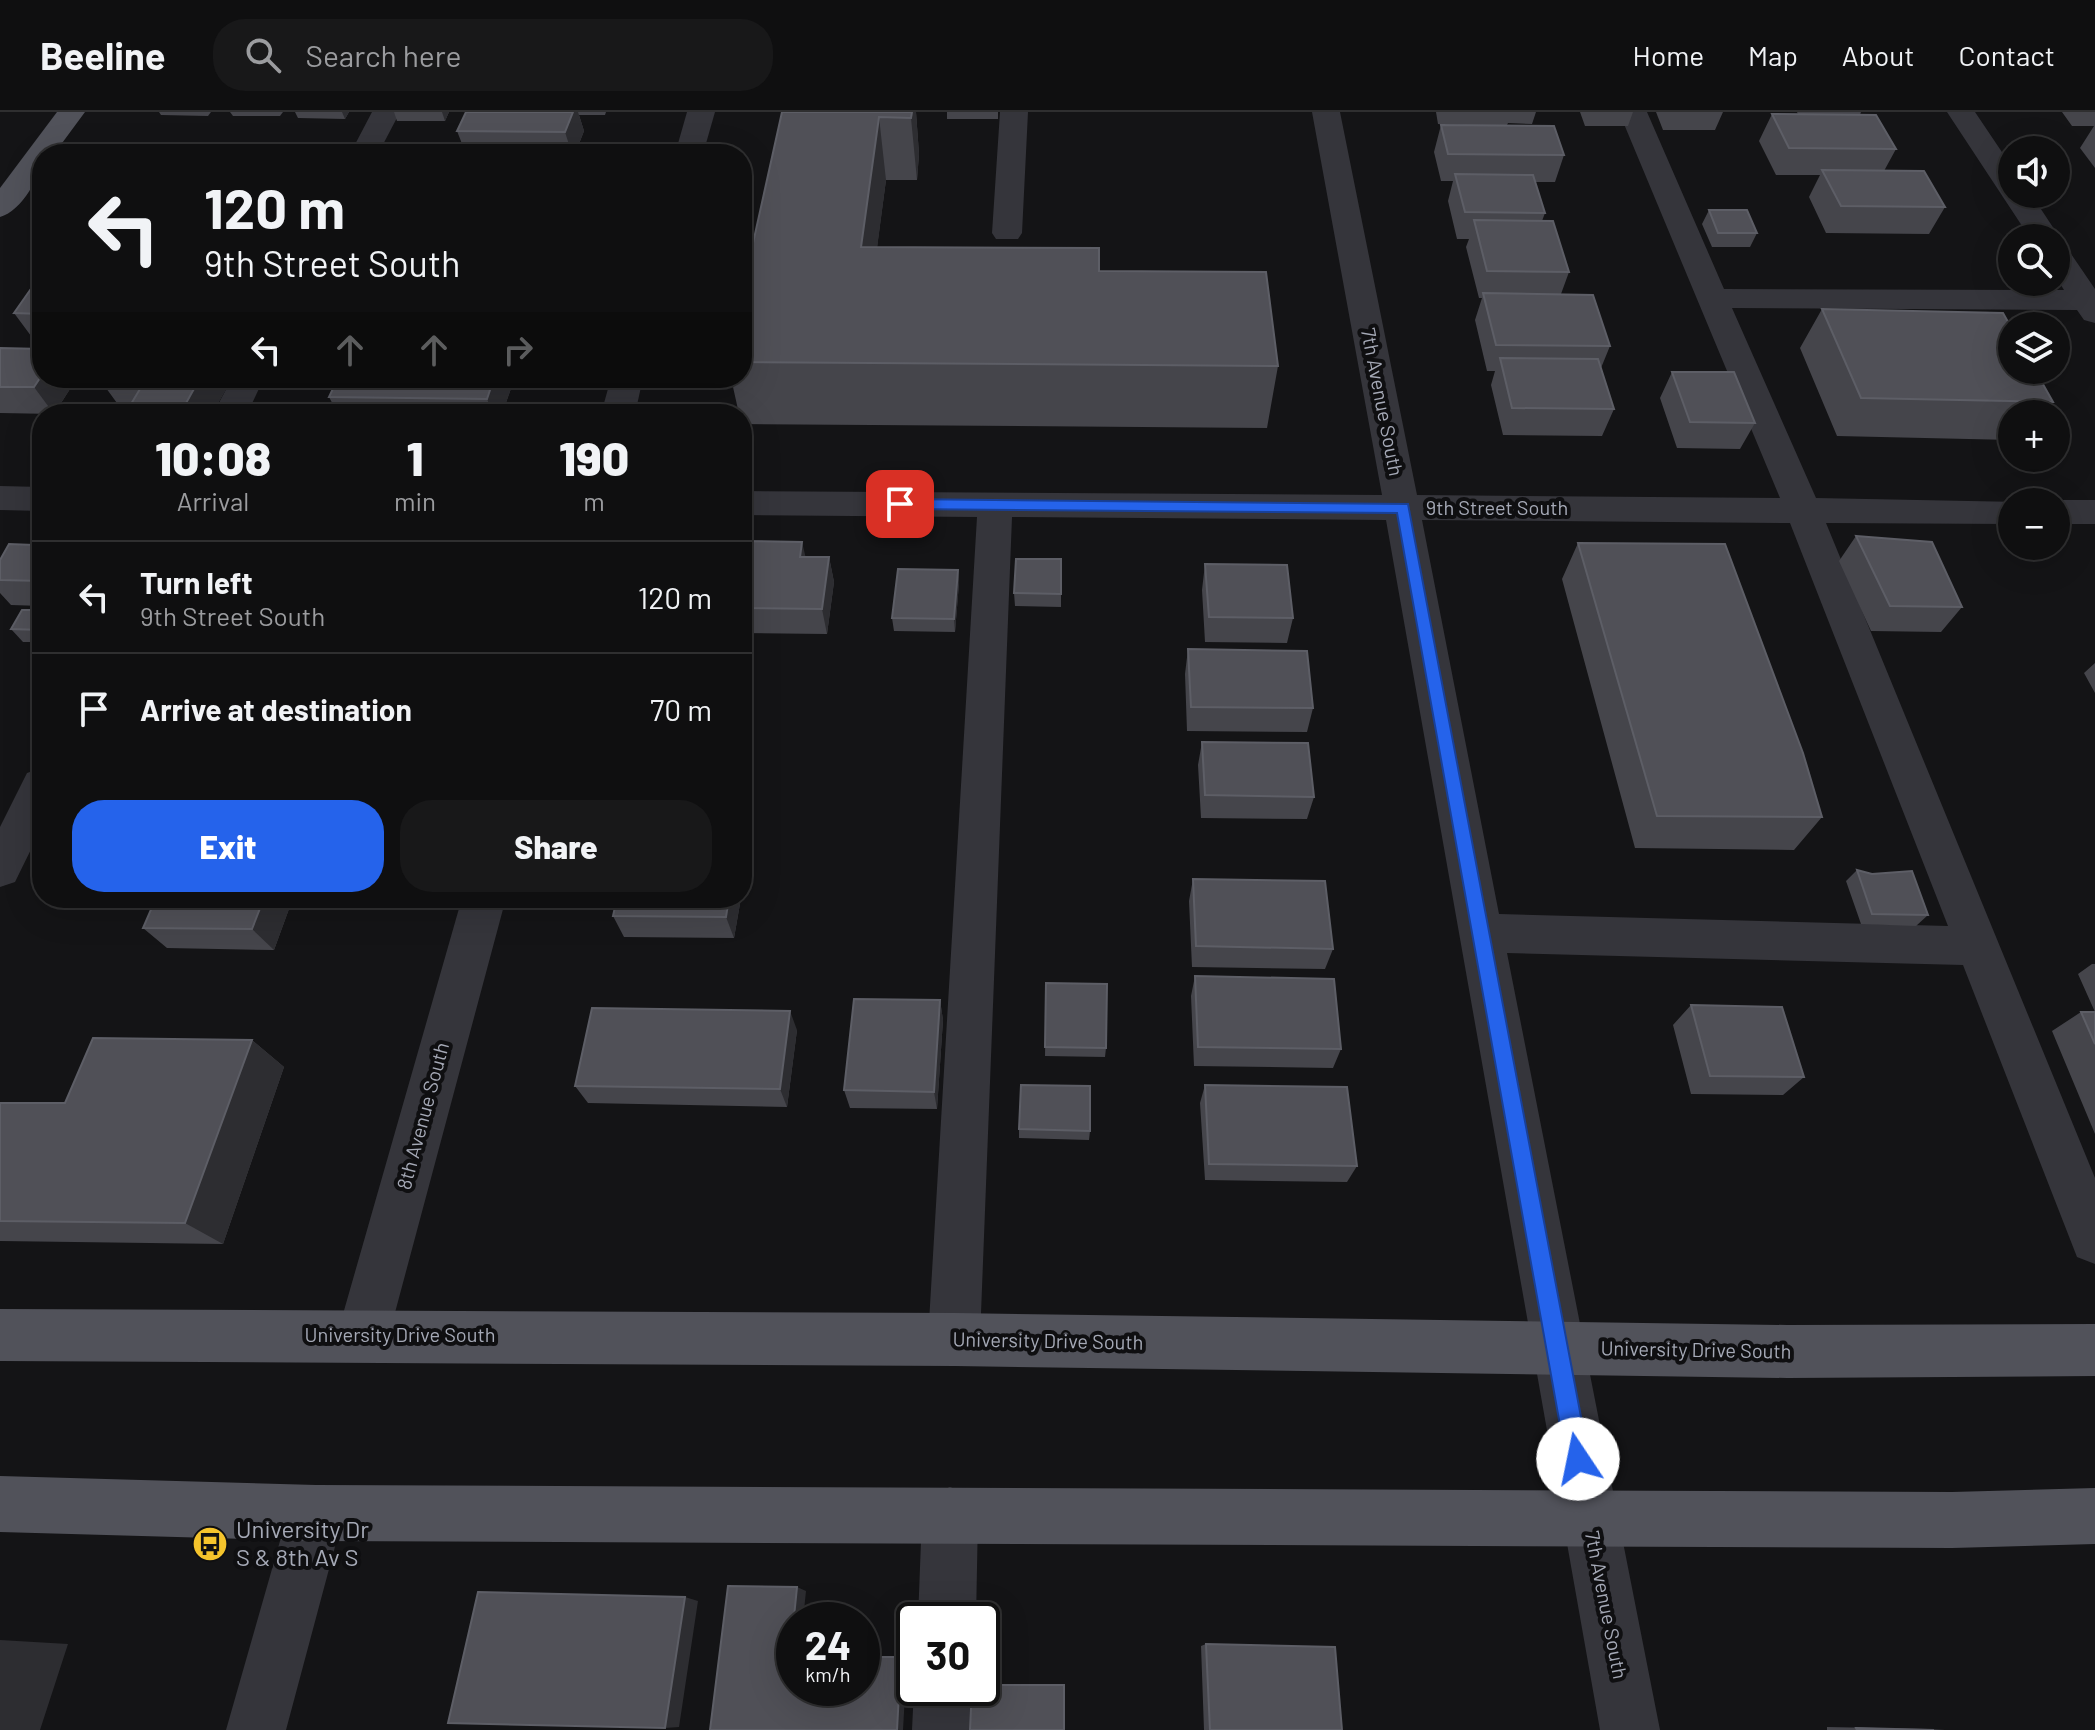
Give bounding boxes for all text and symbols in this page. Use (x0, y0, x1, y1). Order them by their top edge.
search box (213, 19, 773, 91)
text: Beeline (40, 32, 165, 78)
icon: search (241, 33, 285, 77)
text: Search here (305, 37, 461, 73)
text: Home (1633, 38, 1704, 72)
text: Map (1748, 38, 1798, 72)
text: About (1842, 38, 1914, 72)
text: Contact (1958, 38, 2055, 72)
map controls (1998, 136, 2070, 560)
button: sound (1998, 136, 2070, 208)
text: 120 m (204, 173, 345, 240)
icon: left (72, 176, 176, 280)
button: search (1998, 224, 2070, 296)
text: 9th Street South (204, 241, 460, 284)
button: layers (1998, 312, 2070, 384)
street label: 7th Avenue South (1357, 326, 1409, 478)
icon: left (244, 328, 288, 372)
icon: ahead (328, 328, 372, 372)
icon: ahead (412, 328, 456, 372)
icon: right (496, 328, 540, 372)
button: + (1998, 400, 2070, 472)
text: 10:08 (155, 428, 271, 486)
text: 1 (406, 428, 424, 486)
text: 190 (559, 428, 629, 486)
pin (866, 470, 934, 538)
icon: arrive (878, 482, 922, 526)
text: Arrival (177, 485, 249, 516)
text: min (394, 485, 436, 516)
text: m (583, 485, 605, 516)
button: − (1998, 488, 2070, 560)
street label: 9th Street South (1426, 495, 1568, 519)
text: Turn left (140, 564, 253, 600)
icon: left (72, 575, 116, 619)
text: 120 m (638, 579, 712, 615)
text: 9th Street South (140, 600, 325, 631)
icon: arrive (72, 687, 116, 731)
text: Arrive at destination (140, 691, 412, 727)
text: 70 m (650, 691, 712, 727)
button: Exit (72, 800, 384, 892)
button: Share (400, 800, 712, 892)
street label: 8th Avenue South (391, 1040, 453, 1192)
street label: University Drive South (304, 1322, 496, 1346)
street label: University Drive South (952, 1326, 1144, 1354)
street label: University Drive South (1600, 1335, 1792, 1363)
position arrow (1536, 1417, 1620, 1501)
place label: University Dr S & 8th Av S (236, 1514, 369, 1571)
bus stop icon: University Dr S & 8th Av S (191, 1525, 229, 1563)
street label: 7th Avenue South (1581, 1529, 1633, 1681)
speed limit sign: 30 (896, 1602, 1000, 1706)
text: 24 (805, 1620, 851, 1668)
text: km/h (805, 1662, 851, 1686)

